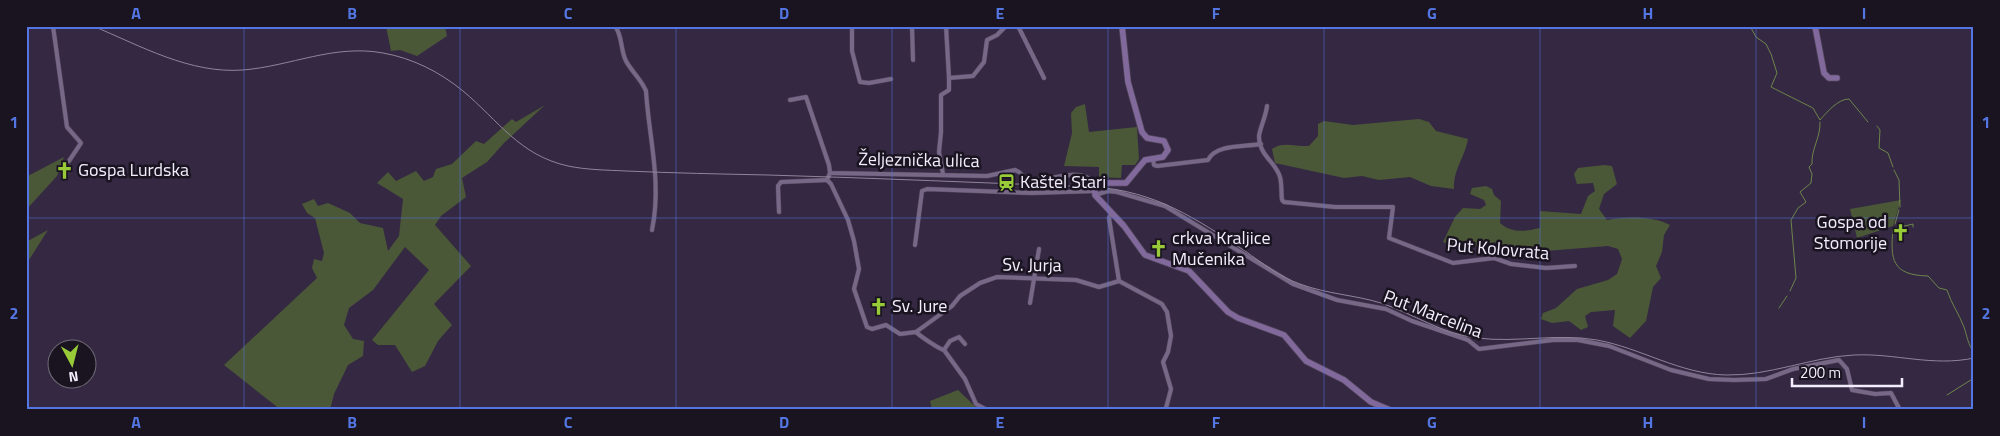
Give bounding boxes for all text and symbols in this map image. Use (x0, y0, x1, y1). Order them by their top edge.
text: A (131, 1, 141, 25)
text: B (347, 1, 357, 25)
text: C (564, 1, 573, 25)
text: D (779, 1, 789, 25)
text: E (996, 1, 1005, 25)
text: F (1212, 1, 1221, 25)
text: G (1427, 1, 1437, 25)
text: H (1643, 1, 1653, 25)
text: I (1862, 1, 1866, 25)
text: 1 (10, 110, 18, 134)
text: 1 (1982, 110, 1990, 134)
street label: Željeznička ulica (858, 145, 980, 174)
place label: Gospa Lurdska (78, 156, 189, 183)
church icon: Gospa Lurdska (54, 160, 74, 180)
place label: Kaštel Stari (1020, 168, 1106, 195)
station icon: Kaštel Stari (996, 172, 1016, 192)
place label: Gospa od Stomorije (1814, 208, 1887, 256)
church icon: Gospa od Stomorije (1891, 222, 1911, 242)
place label: crkva Kraljice Mučenika (1172, 224, 1271, 272)
street label: Put Kolovrata (1446, 231, 1550, 266)
church icon: crkva Kraljice Mučenika (1148, 238, 1168, 258)
street label: Sv. Jurja (1002, 250, 1062, 279)
street label: Put Marcelina (1380, 282, 1487, 345)
place label: Sv. Jure (892, 292, 947, 319)
church icon: Sv. Jure (868, 296, 888, 316)
text: 2 (10, 301, 18, 325)
text: 2 (1982, 301, 1990, 325)
north arrow (48, 338, 98, 388)
scale bar (1792, 356, 1902, 388)
text: 200 m (1800, 361, 1841, 384)
text: N (68, 366, 80, 388)
text: A (131, 410, 141, 434)
text: B (347, 410, 357, 434)
text: C (564, 410, 573, 434)
text: D (779, 410, 789, 434)
text: E (996, 410, 1005, 434)
text: F (1212, 410, 1221, 434)
text: G (1427, 410, 1437, 434)
text: H (1643, 410, 1653, 434)
text: I (1862, 410, 1866, 434)

